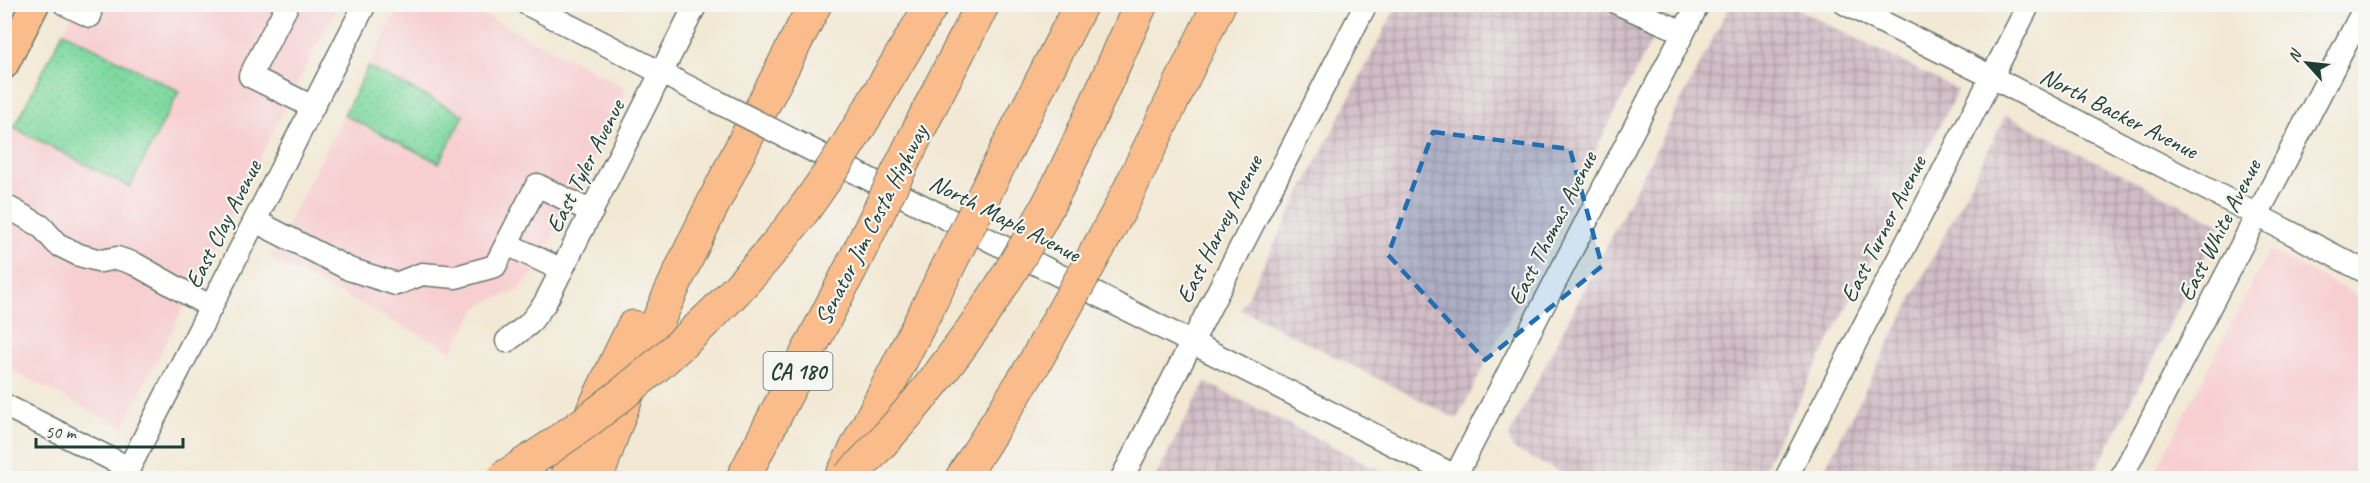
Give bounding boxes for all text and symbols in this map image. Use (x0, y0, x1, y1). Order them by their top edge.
north arrow (2277, 33, 2337, 93)
text: N (2283, 45, 2307, 66)
street label: North Backer Avenue (2035, 60, 2205, 167)
street label: East Tyler Avenue (539, 93, 632, 237)
street label: Senator Jim Costa Highway (807, 118, 935, 330)
street label: East Thomas Avenue (1500, 144, 1605, 310)
street label: East Harvey Avenue (1169, 148, 1270, 308)
street label: East Turner Avenue (1833, 149, 1934, 307)
street label: East White Avenue (2171, 152, 2268, 306)
street label: East Clay Avenue (178, 153, 269, 293)
street label: North Maple Avenue (925, 167, 1087, 270)
road number: CA 180 (764, 352, 832, 390)
scale bar (36, 411, 183, 449)
text: 50 m (45, 421, 78, 443)

